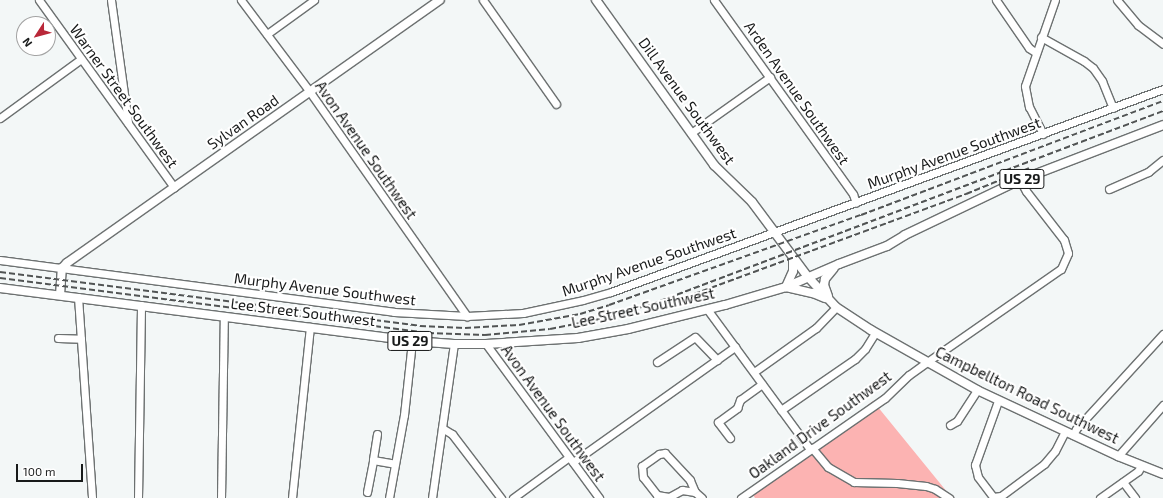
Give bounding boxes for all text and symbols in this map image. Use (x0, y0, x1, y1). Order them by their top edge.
north arrow (16, 16, 56, 56)
street label: Arden Avenue Southwest (741, 18, 853, 168)
street label: Warner Street Southwest (66, 21, 182, 171)
street label: Dill Avenue Southwest (635, 34, 739, 168)
text: N (19, 36, 34, 50)
street label: Avon Avenue Southwest (311, 77, 421, 223)
street label: Sylvan Road (204, 91, 282, 153)
street label: Murphy Avenue Southwest (865, 113, 1043, 193)
road number: US 29 (999, 167, 1045, 191)
street label: Murphy Avenue Southwest (559, 224, 739, 300)
street label: Murphy Avenue Southwest (233, 269, 417, 309)
street label: Lee Street Southwest (570, 284, 716, 332)
street label: Lee Street Southwest (230, 294, 376, 330)
road number: US 29 (387, 329, 433, 353)
street label: Avon Avenue Southwest (497, 341, 609, 485)
street label: Campbellton Road Southwest (932, 343, 1122, 447)
street label: Oakland Drive Southwest (745, 367, 895, 483)
scale bar (18, 456, 85, 482)
text: 100 m (23, 464, 55, 478)

